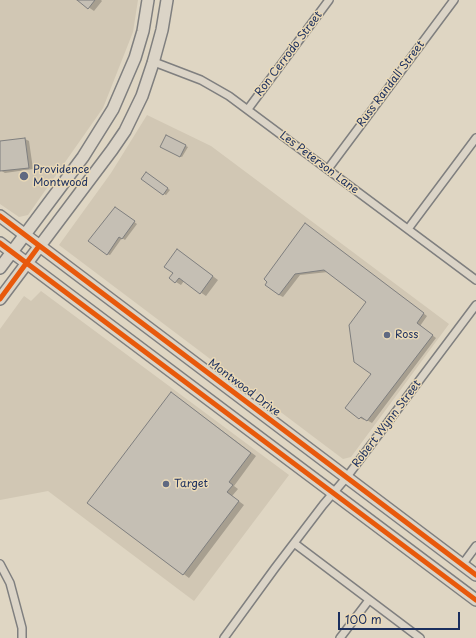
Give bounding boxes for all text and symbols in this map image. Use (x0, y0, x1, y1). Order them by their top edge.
street label: Ron Cerrodo Street (253, 9, 325, 99)
street label: Russ Randall Street (354, 38, 428, 130)
street label: Les Peterson Lane (277, 129, 361, 197)
place label: Providence Montwood (33, 163, 90, 189)
marker: Providence Montwood (18, 170, 30, 182)
place label: Ross (395, 328, 418, 342)
marker: Ross (382, 330, 392, 340)
street label: Montwood Drive (205, 357, 283, 419)
street label: Robert Wynn Street (350, 378, 424, 470)
place label: Target (174, 477, 208, 491)
marker: Target (161, 479, 171, 489)
scale bar (340, 604, 462, 630)
text: 100 m (345, 610, 382, 628)

